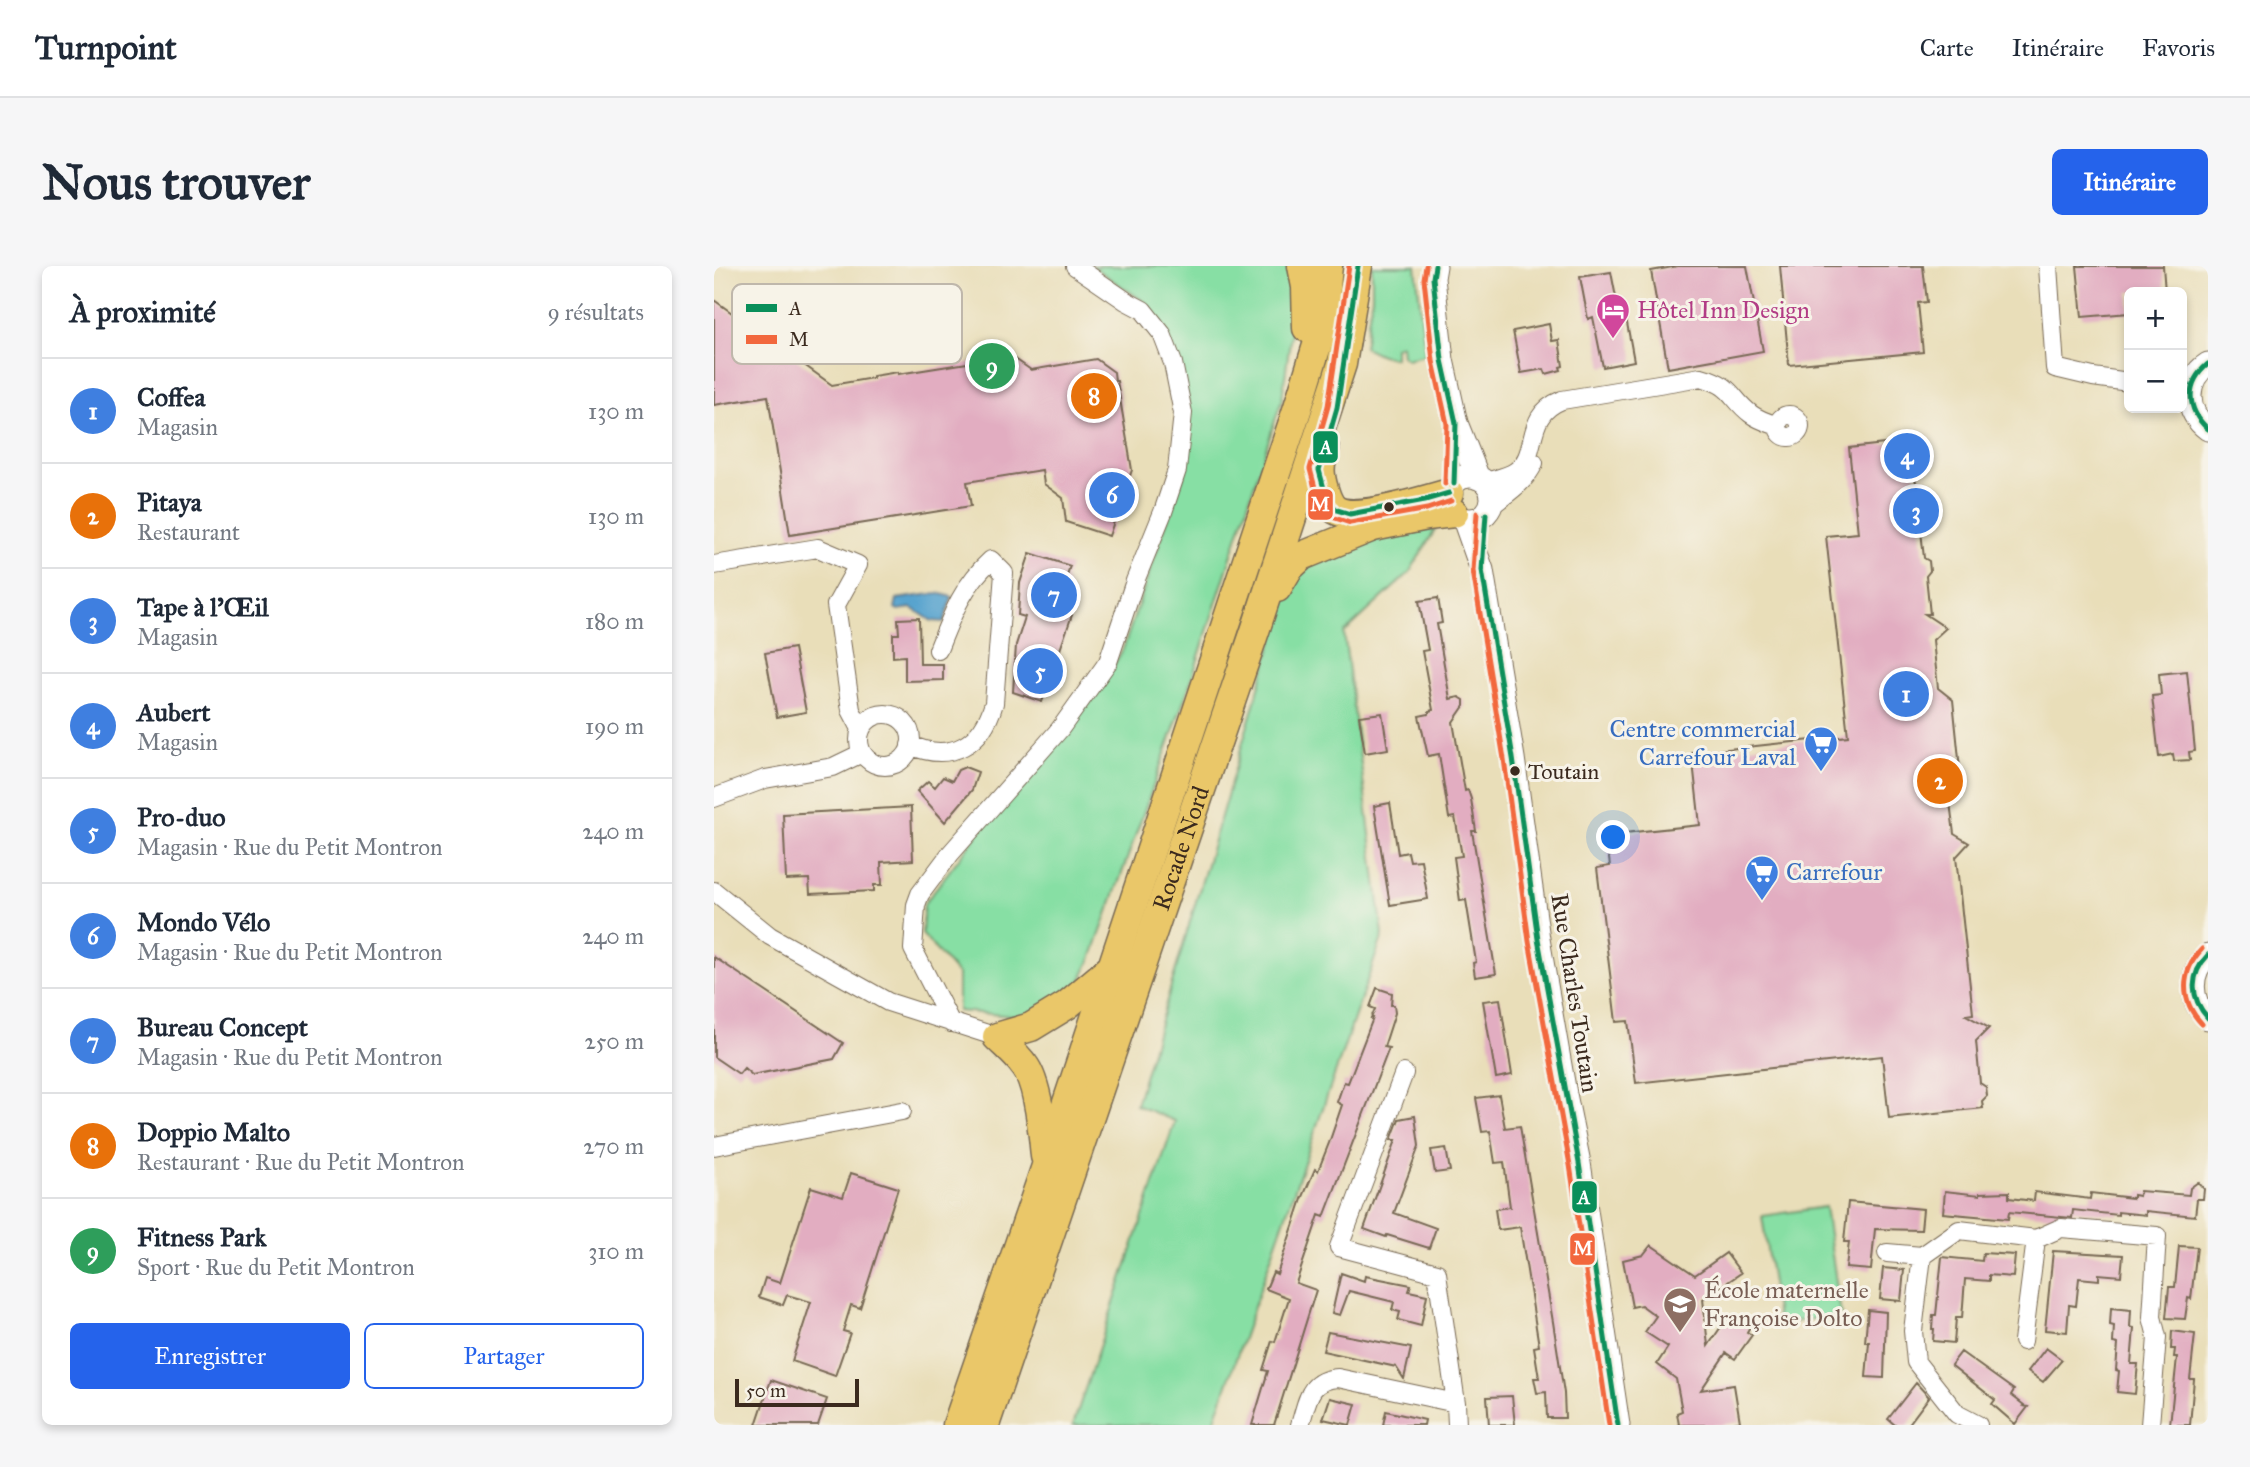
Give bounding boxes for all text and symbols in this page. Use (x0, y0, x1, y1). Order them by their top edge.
text: Turnpoint (35, 28, 177, 68)
text: Carte (1920, 33, 1974, 63)
text: Itinéraire (2012, 33, 2104, 63)
text: Favoris (2142, 33, 2215, 63)
button: Itinéraire (2052, 149, 2208, 215)
text: Nous trouver (42, 153, 310, 212)
legend (732, 284, 962, 364)
map controls (2124, 287, 2187, 413)
button: + (2124, 287, 2187, 350)
hotel icon: Hôtel Inn Design (1594, 291, 1632, 340)
text: À proximité (70, 294, 216, 330)
place label: Hôtel Inn Design (1637, 295, 1810, 325)
text: A (788, 297, 802, 320)
text: 9 résultats (547, 298, 644, 326)
text: M (789, 328, 809, 351)
pin: 9 (969, 340, 1015, 392)
button: − (2124, 350, 2187, 413)
pin: 8 (1071, 370, 1117, 422)
text: Coffea (137, 381, 205, 413)
text: 1 (88, 397, 98, 425)
text: 130 m (588, 397, 644, 425)
text: Magasin (137, 413, 218, 441)
line badge: A (1312, 430, 1339, 464)
pin: 4 (1884, 430, 1930, 482)
text: A (1318, 436, 1333, 459)
pin: 6 (1089, 469, 1135, 521)
pin: 3 (1893, 485, 1939, 537)
text: Pitaya (137, 486, 202, 518)
line badge: M (1307, 488, 1334, 521)
text: M (1310, 493, 1330, 516)
unlabelled marker (1382, 500, 1396, 514)
text: 2 (87, 502, 99, 530)
text: 130 m (588, 502, 644, 530)
text: Restaurant (137, 518, 240, 546)
pin: 7 (1031, 569, 1077, 621)
text: Tape à l'Œil (137, 591, 269, 623)
text: 3 (88, 607, 98, 635)
text: 180 m (585, 607, 644, 635)
text: Magasin (137, 623, 218, 651)
pin: 5 (1017, 645, 1063, 697)
pin: 1 (1883, 668, 1929, 720)
text: Aubert (137, 696, 210, 728)
text: 4 (87, 712, 99, 740)
text: 190 m (585, 712, 644, 740)
place label: Centre commercial Carrefour Laval (1609, 714, 1797, 772)
supermarket icon: Centre commercial Carrefour Laval (1802, 724, 1840, 773)
text: Magasin (137, 728, 218, 756)
pin: 2 (1917, 755, 1963, 807)
place label: Toutain (1528, 758, 1599, 785)
marker: Toutain (1508, 764, 1522, 778)
street label: Rocade Nord (1146, 782, 1216, 915)
text: Pro-duo (137, 801, 226, 833)
text: 5 (88, 817, 98, 845)
text: 240 m (582, 817, 644, 845)
your location (1596, 820, 1630, 854)
text: Magasin · Rue du Petit Montron (137, 833, 442, 861)
supermarket icon: Carrefour (1743, 853, 1781, 902)
place label: Carrefour (1786, 857, 1882, 887)
street label: Rue Charles Toutain (1544, 891, 1606, 1095)
text: Mondo Vélo (137, 906, 270, 938)
text: 6 (87, 922, 99, 950)
text: 240 m (582, 922, 644, 950)
text: Magasin · Rue du Petit Montron (137, 938, 442, 966)
text: Bureau Concept (137, 1011, 308, 1043)
text: 7 (87, 1027, 99, 1055)
text: 250 m (584, 1027, 644, 1055)
text: Magasin · Rue du Petit Montron (137, 1043, 442, 1071)
text: Doppio Malto (137, 1116, 290, 1148)
text: 8 (87, 1132, 99, 1160)
text: 270 m (583, 1132, 644, 1160)
text: Restaurant · Rue du Petit Montron (137, 1148, 464, 1176)
line badge: A (1571, 1180, 1598, 1214)
text: A (1576, 1186, 1591, 1209)
text: Fitness Park (137, 1221, 267, 1253)
line badge: M (1569, 1232, 1596, 1266)
text: 9 (87, 1237, 99, 1265)
text: 310 m (588, 1237, 644, 1265)
text: M (1573, 1237, 1593, 1260)
text: Sport · Rue du Petit Montron (137, 1253, 415, 1281)
place label: École maternelle Françoise Dolto (1704, 1275, 1869, 1333)
school or university icon: École maternelle Françoise Dolto (1661, 1285, 1699, 1334)
button: Enregistrer (70, 1323, 350, 1389)
button: Partager (364, 1323, 644, 1389)
scale bar (735, 1376, 859, 1408)
text: 50 m (746, 1379, 786, 1402)

